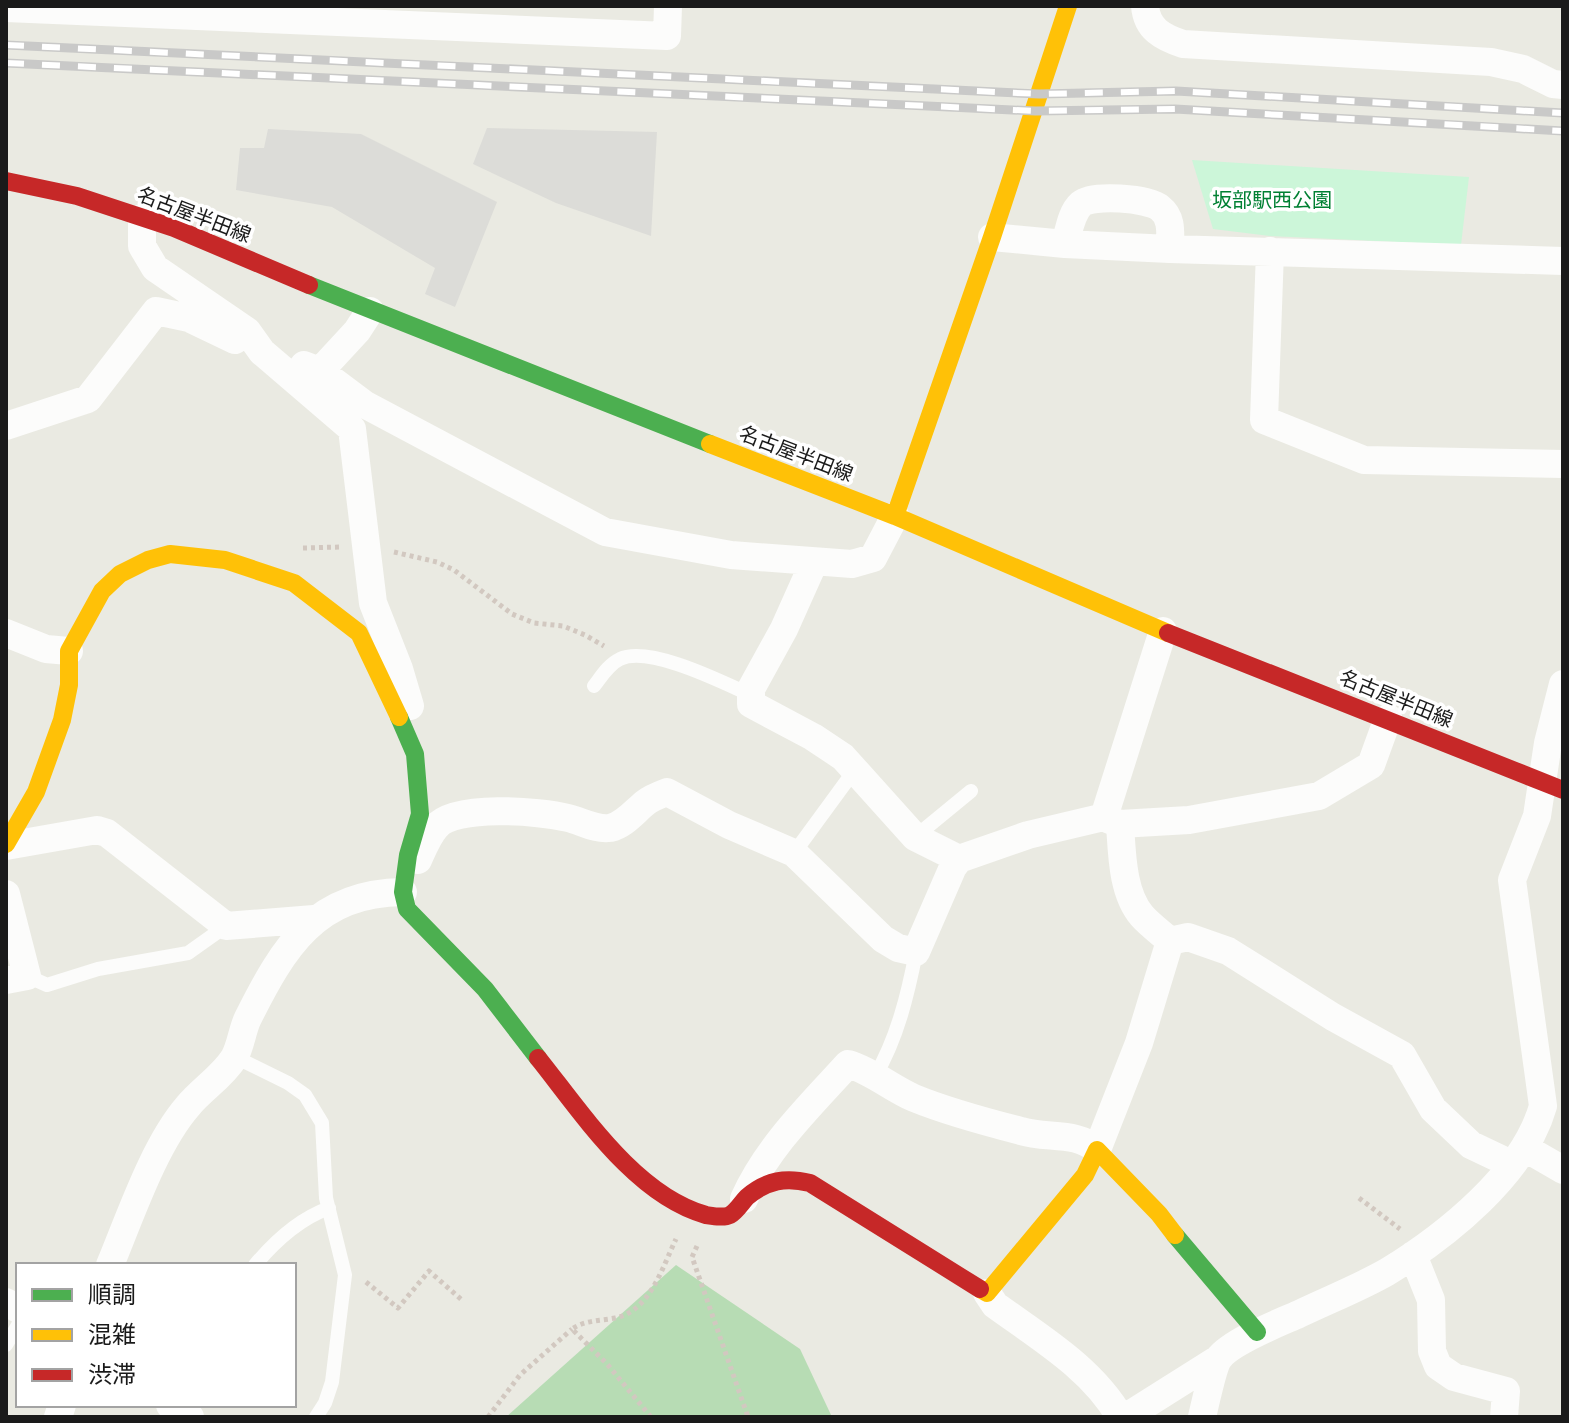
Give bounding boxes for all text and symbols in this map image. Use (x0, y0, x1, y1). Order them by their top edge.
street label: 名古屋半田線 (133, 181, 255, 249)
park label: 坂部駅西公園 (1212, 187, 1332, 214)
street label: 名古屋半田線 (735, 420, 857, 488)
street label: 名古屋半田線 (1335, 664, 1457, 734)
legend (16, 1263, 296, 1407)
text: 順調 (88, 1279, 136, 1311)
text: 混雑 (88, 1319, 136, 1351)
text: 渋滞 (88, 1359, 136, 1391)

